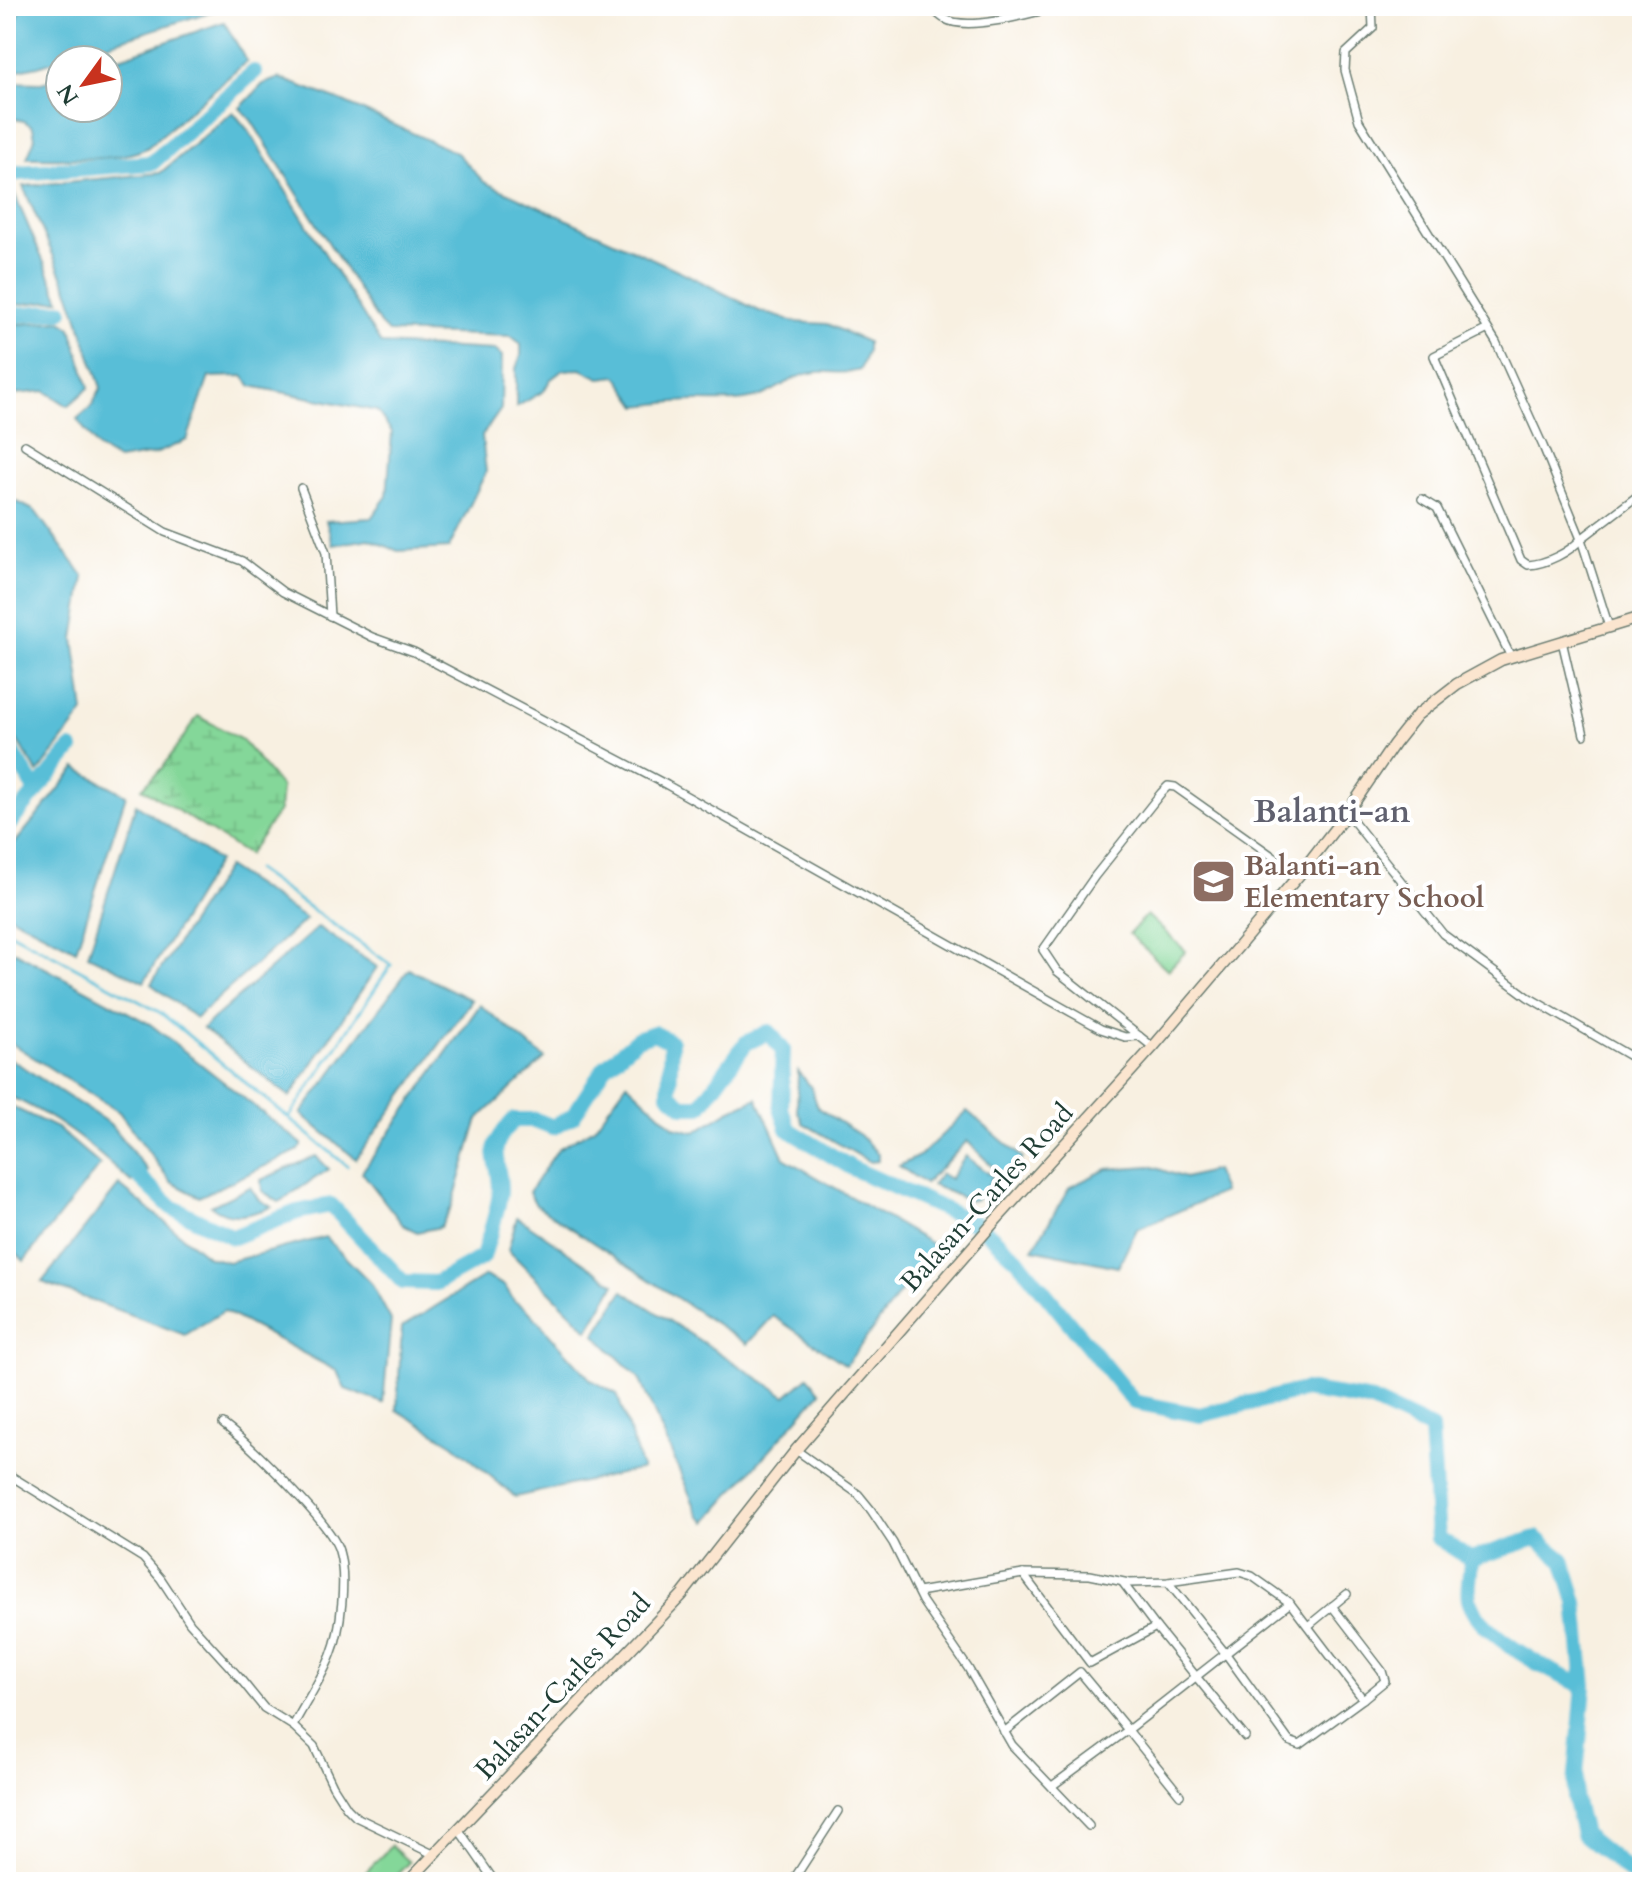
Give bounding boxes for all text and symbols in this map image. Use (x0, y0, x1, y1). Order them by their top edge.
north arrow (44, 44, 124, 124)
text: N (50, 78, 86, 111)
district label: Balanti-an (1254, 790, 1411, 834)
place label: Balanti-an Elementary School (1244, 847, 1484, 917)
school or university icon: Balanti-an Elementary School (1189, 857, 1237, 905)
street label: Balasan-Carles Road (892, 1095, 1082, 1300)
street label: Balasan-Carles Road (466, 1585, 659, 1788)

